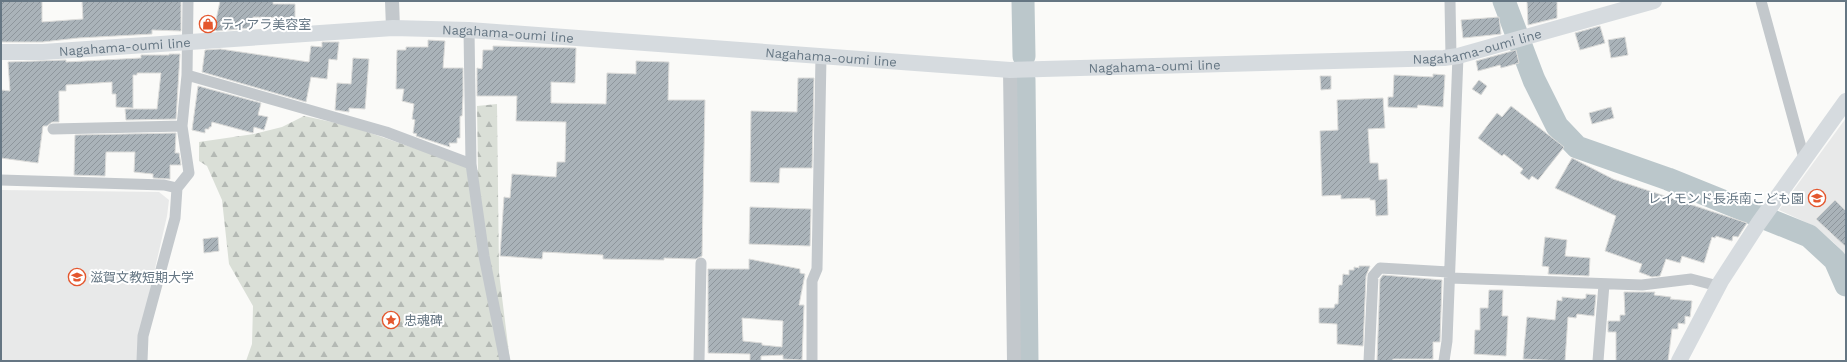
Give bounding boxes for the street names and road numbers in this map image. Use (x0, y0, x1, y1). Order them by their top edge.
street label: Nagahama-oumi line (442, 22, 574, 45)
street label: Nagahama-oumi line (1412, 25, 1543, 66)
street label: Nagahama-oumi line (59, 34, 191, 58)
street label: Nagahama-oumi line (765, 44, 897, 69)
street label: Nagahama-oumi line (1089, 57, 1221, 75)

